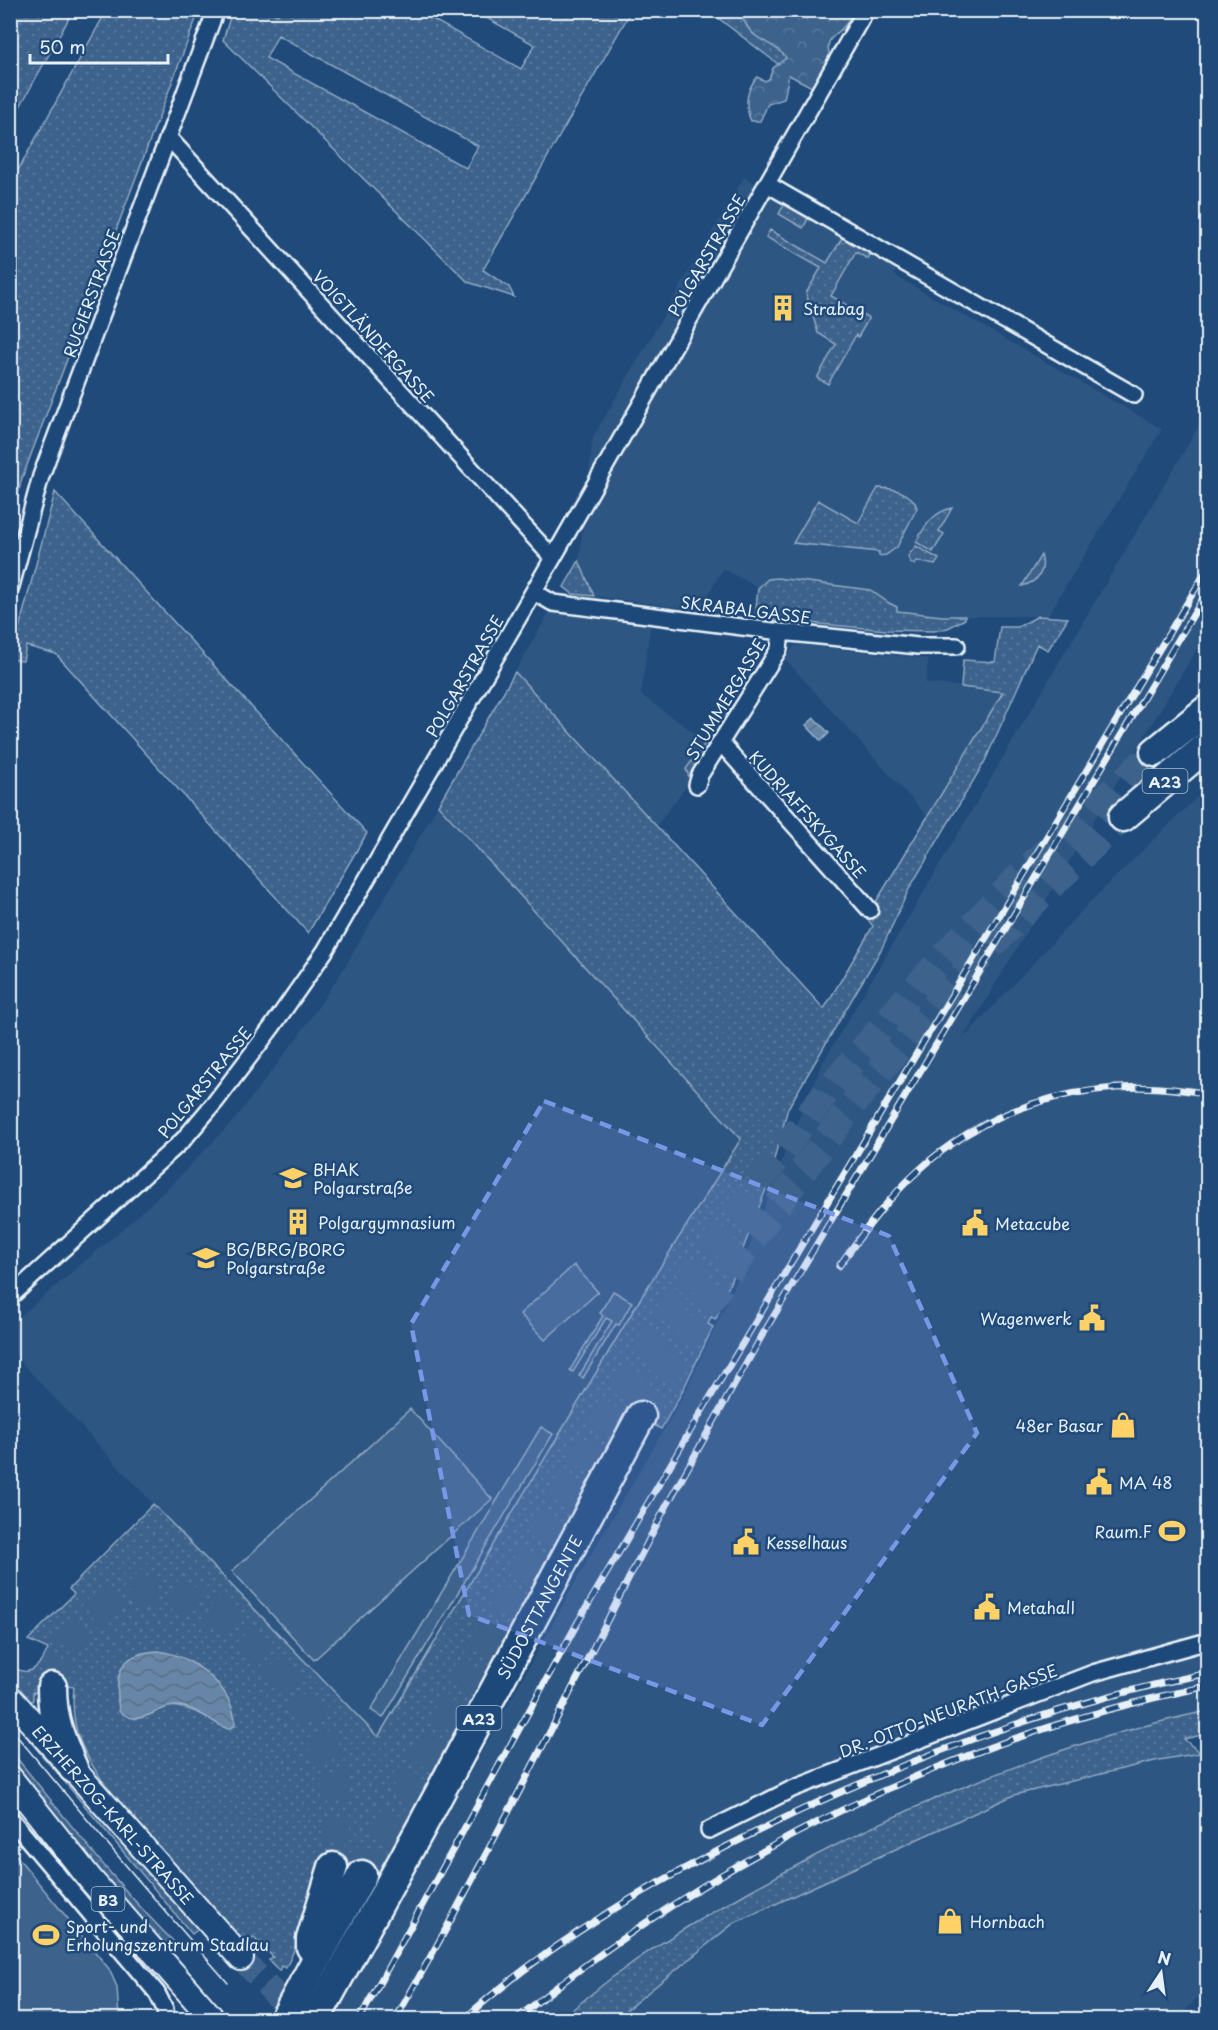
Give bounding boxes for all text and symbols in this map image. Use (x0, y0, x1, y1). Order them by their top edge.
scale bar (30, 27, 168, 65)
text: 50 m (39, 33, 86, 60)
street label: POLGARSTRASSE (661, 189, 751, 321)
street label: RUGIERSTRASSE (57, 226, 125, 360)
street label: VOIGTLÄNDERGASSE (308, 264, 440, 408)
building icon: Strabag (768, 293, 798, 323)
place label: Strabag (803, 296, 865, 320)
street label: SKRABALGASSE (680, 589, 812, 629)
street label: POLGARSTRASSE (419, 610, 509, 742)
street label: STUMMERGASSE (679, 634, 771, 764)
street label: KUDRIAFFSKYGASSE (744, 745, 872, 883)
road number: A23 (1142, 769, 1188, 793)
street label: POLGARSTRASSE (151, 1021, 257, 1143)
place label: BHAK Polgarstraße (313, 1157, 413, 1199)
school or university icon: BHAK Polgarstraße (278, 1163, 308, 1193)
building icon: Polgargymnasium (283, 1207, 313, 1237)
public building icon: Metacube (960, 1208, 990, 1238)
place label: Polgargymnasium (318, 1210, 456, 1234)
place label: Metacube (995, 1211, 1070, 1235)
place label: BG/BRG/BORG Polgarstraße (226, 1237, 345, 1279)
school or university icon: BG/BRG/BORG Polgarstraße (191, 1243, 221, 1273)
public building icon: Wagenwerk (1077, 1303, 1107, 1333)
place label: Wagenwerk (980, 1306, 1072, 1330)
shop icon: 48er Basar (1108, 1410, 1138, 1440)
place label: 48er Basar (1016, 1413, 1104, 1437)
public building icon: MA 48 (1084, 1467, 1114, 1497)
place label: MA 48 (1119, 1470, 1173, 1494)
sports icon: Raum.F (1157, 1516, 1187, 1546)
place label: Raum.F (1094, 1519, 1152, 1543)
public building icon: Kesselhaus (731, 1527, 761, 1557)
street label: SÜDOSTTANGENTE (491, 1530, 588, 1683)
place label: Kesselhaus (766, 1530, 847, 1554)
public building icon: Metahall (972, 1592, 1002, 1622)
place label: Metahall (1007, 1595, 1075, 1619)
street label: DR.-OTTO-NEURATH-GASSE (835, 1657, 1061, 1763)
road number: A23 (456, 1706, 502, 1730)
street label: ERZHERZOG-KARL-STRASSE (27, 1720, 200, 1910)
road number: B3 (92, 1887, 124, 1911)
shop icon: Hornbach (935, 1906, 965, 1936)
place label: Hornbach (970, 1909, 1045, 1933)
place label: Sport- und Erholungszentrum Stadlau (66, 1914, 269, 1956)
sports icon: Sport- und Erholungszentrum Stadlau (31, 1920, 61, 1950)
north arrow (1131, 1943, 1191, 2003)
text: N (1156, 1944, 1173, 1971)

